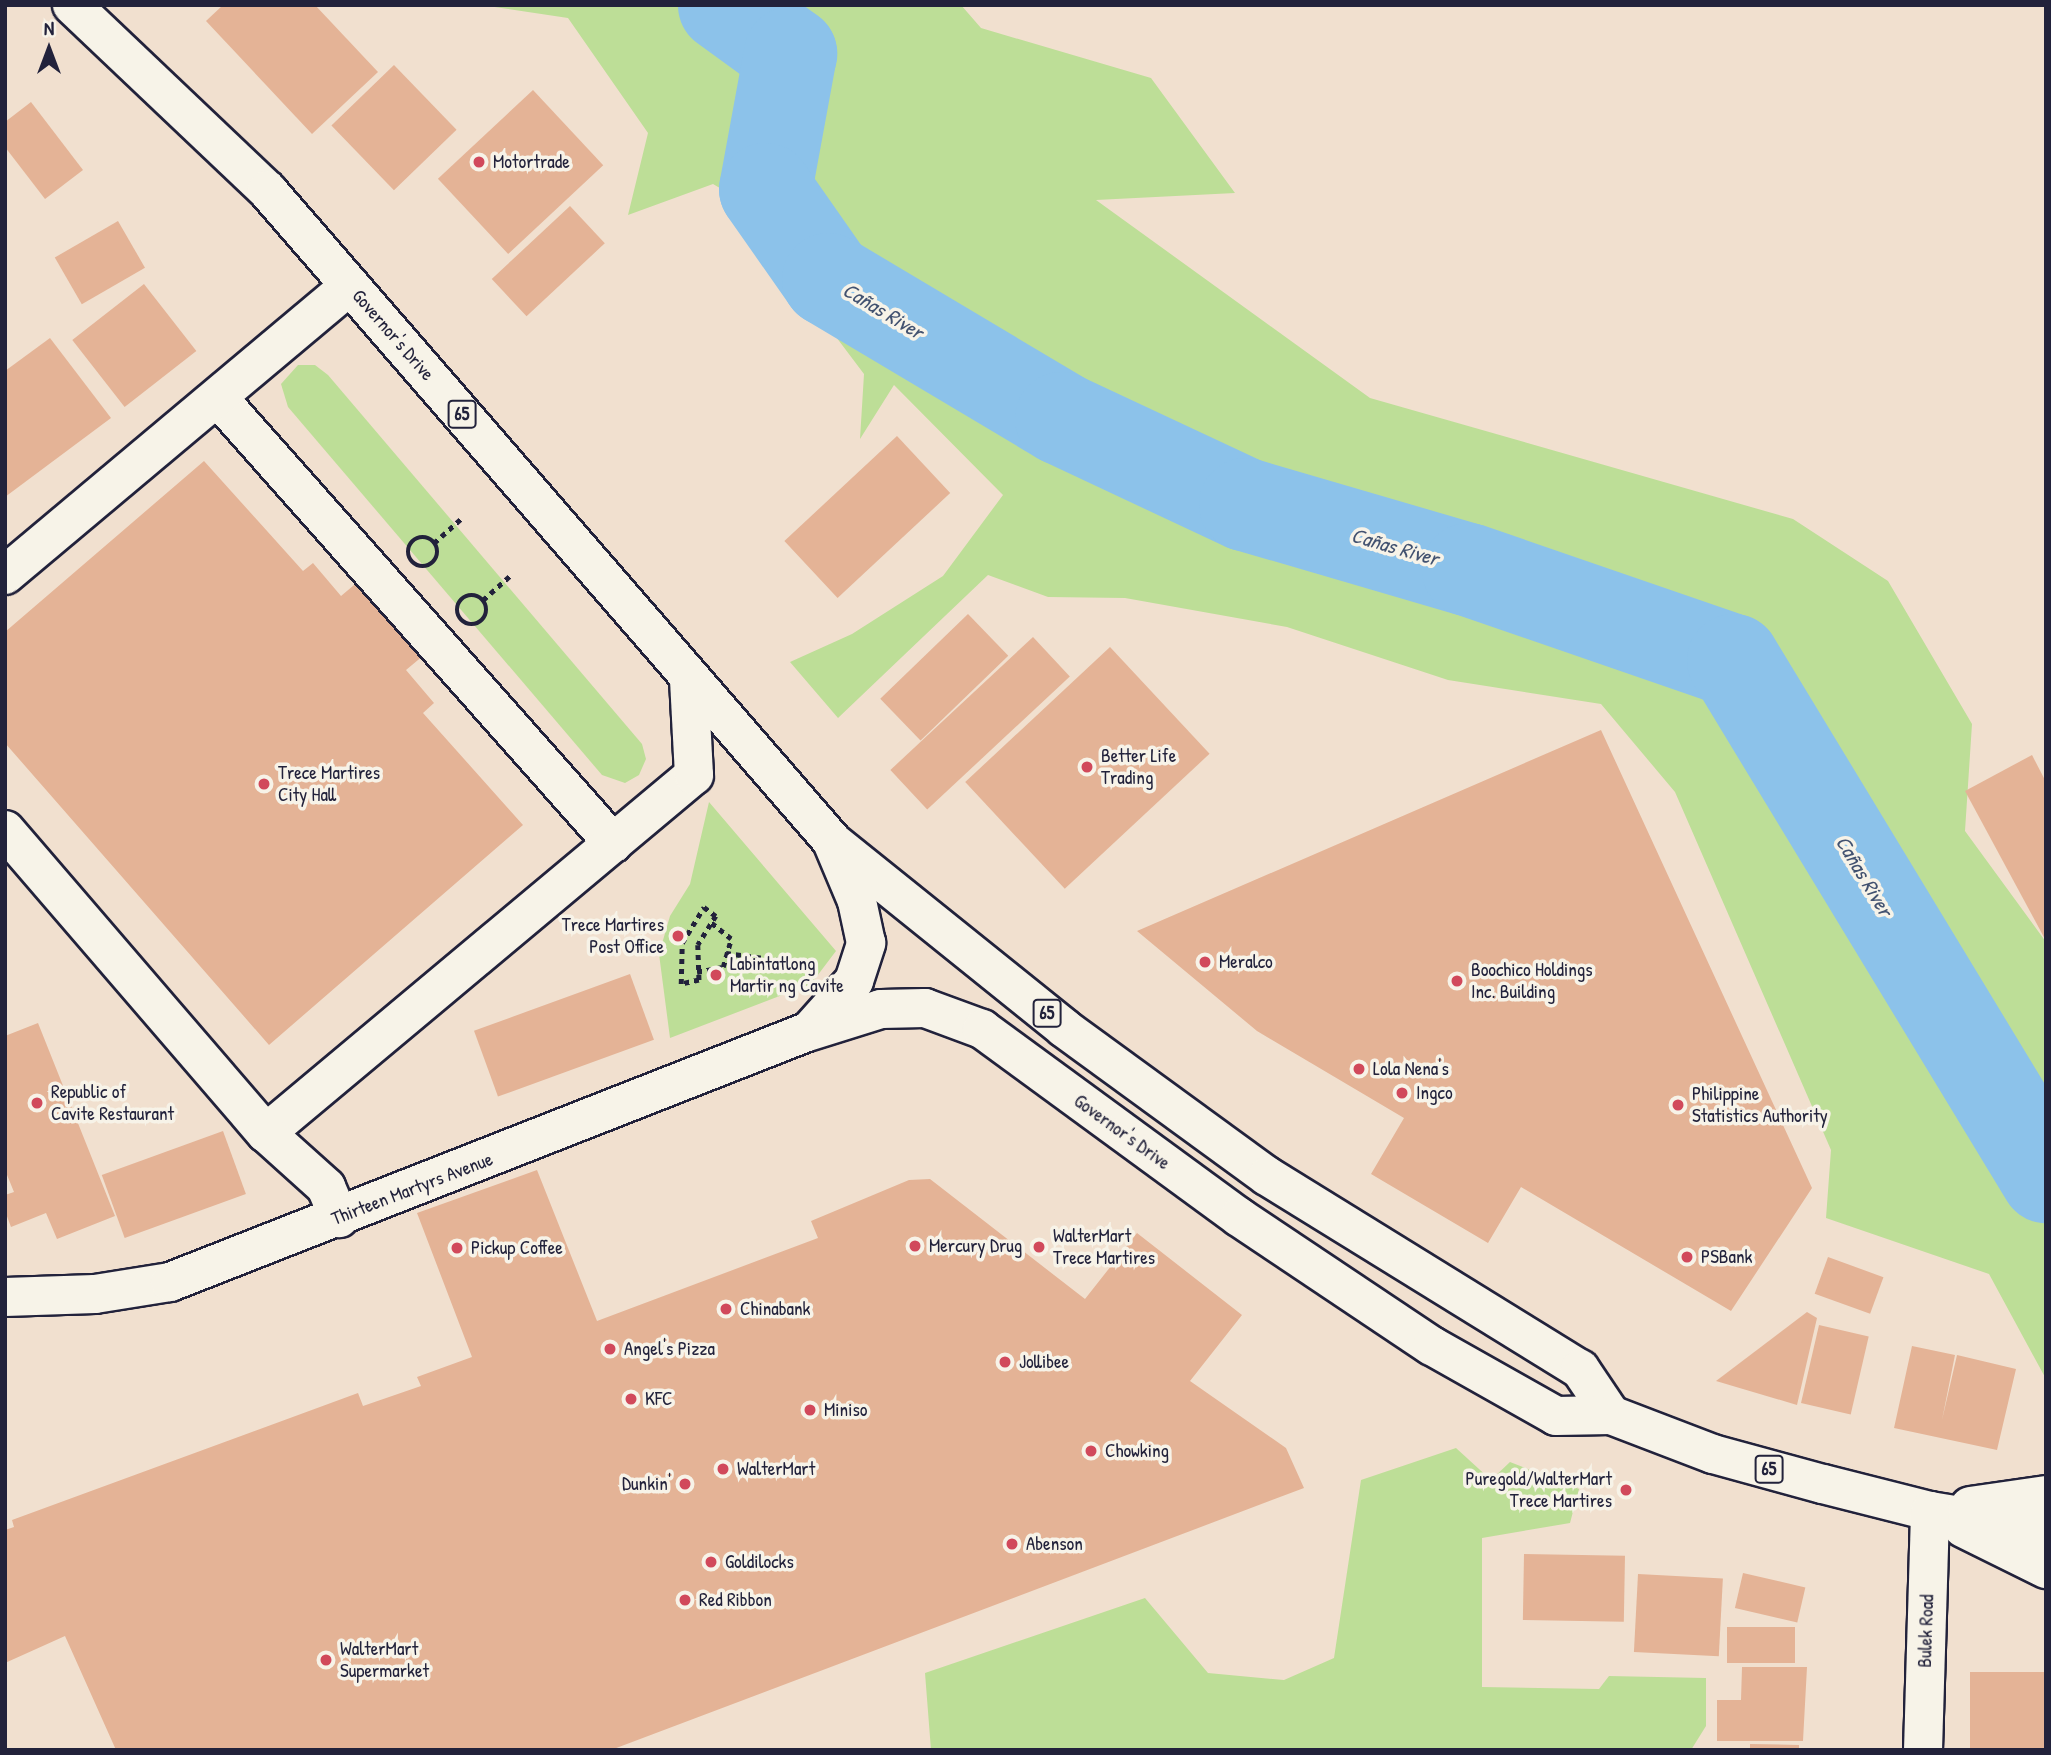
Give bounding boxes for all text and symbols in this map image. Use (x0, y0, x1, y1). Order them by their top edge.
north arrow (14, 14, 84, 84)
text: N (44, 15, 54, 41)
place label: Motortrade (493, 151, 570, 173)
marker: Motortrade (471, 154, 487, 170)
water label: Cañas River (838, 277, 928, 345)
street label: Governor's Drive (347, 285, 439, 385)
road number: 65 (446, 400, 478, 428)
water label: Cañas River (1349, 523, 1441, 571)
place label: Better Life Trading (1101, 745, 1176, 789)
marker: Better Life Trading (1079, 759, 1095, 775)
place label: Trece Martires City Hall (278, 762, 380, 806)
marker: Trece Martires City Hall (256, 776, 272, 792)
water label: Cañas River (1830, 831, 1898, 921)
place label: Trece Martires Post Office (562, 914, 664, 958)
marker: Trece Martires Post Office (670, 928, 686, 944)
place label: Meralco (1219, 951, 1273, 973)
place label: Labintatlong Martir ng Cavite (730, 953, 844, 997)
marker: Meralco (1197, 954, 1213, 970)
place label: Boochico Holdings Inc. Building (1471, 959, 1593, 1003)
marker: Labintatlong Martir ng Cavite (708, 967, 724, 983)
marker: Boochico Holdings Inc. Building (1449, 973, 1465, 989)
road number: 65 (1031, 998, 1063, 1028)
place label: Lola Nena's (1373, 1058, 1449, 1080)
marker: Lola Nena's (1351, 1061, 1367, 1077)
place label: Republic of Cavite Restaurant (51, 1081, 174, 1125)
place label: Ingco (1416, 1082, 1453, 1104)
place label: Philippine Statistics Authority (1692, 1083, 1828, 1127)
marker: Ingco (1394, 1085, 1410, 1101)
street label: Governor's Drive (1069, 1089, 1175, 1175)
marker: Republic of Cavite Restaurant (29, 1095, 45, 1111)
marker: Philippine Statistics Authority (1670, 1097, 1686, 1113)
street label: Thirteen Martyrs Avenue (328, 1148, 496, 1230)
place label: WalterMart Trece Martires (1053, 1225, 1155, 1269)
place label: Mercury Drug (929, 1235, 1022, 1257)
place label: Pickup Coffee (471, 1237, 563, 1259)
marker: Mercury Drug (907, 1238, 923, 1254)
marker: WalterMart Trece Martires (1031, 1239, 1047, 1255)
marker: Pickup Coffee (449, 1240, 465, 1256)
place label: PSBank (1701, 1246, 1752, 1268)
marker: PSBank (1679, 1249, 1695, 1265)
place label: Chinabank (740, 1298, 810, 1320)
marker: Chinabank (718, 1301, 734, 1317)
place label: Angel's Pizza (624, 1338, 715, 1360)
marker: Angel's Pizza (602, 1341, 618, 1357)
place label: Jollibee (1019, 1351, 1069, 1373)
marker: Jollibee (997, 1354, 1013, 1370)
place label: KFC (645, 1388, 672, 1410)
marker: KFC (623, 1391, 639, 1407)
place label: Miniso (824, 1399, 867, 1421)
marker: Miniso (802, 1402, 818, 1418)
place label: Chowking (1105, 1440, 1169, 1462)
marker: Chowking (1083, 1443, 1099, 1459)
road number: 65 (1753, 1454, 1785, 1484)
place label: WalterMart (737, 1458, 815, 1480)
marker: WalterMart (715, 1461, 731, 1477)
place label: Puregold/WalterMart Trece Martires (1466, 1468, 1612, 1512)
place label: Dunkin' (622, 1473, 671, 1495)
marker: Dunkin' (677, 1476, 693, 1492)
marker: Puregold/WalterMart Trece Martires (1618, 1482, 1634, 1498)
place label: Abenson (1026, 1533, 1083, 1555)
marker: Abenson (1004, 1536, 1020, 1552)
place label: Goldilocks (725, 1551, 794, 1573)
marker: Goldilocks (703, 1554, 719, 1570)
place label: Red Ribbon (699, 1589, 772, 1611)
marker: Red Ribbon (677, 1592, 693, 1608)
street label: Bulek Road (1913, 1594, 1939, 1668)
place label: WalterMart Supermarket (340, 1638, 429, 1682)
marker: WalterMart Supermarket (318, 1652, 334, 1668)

